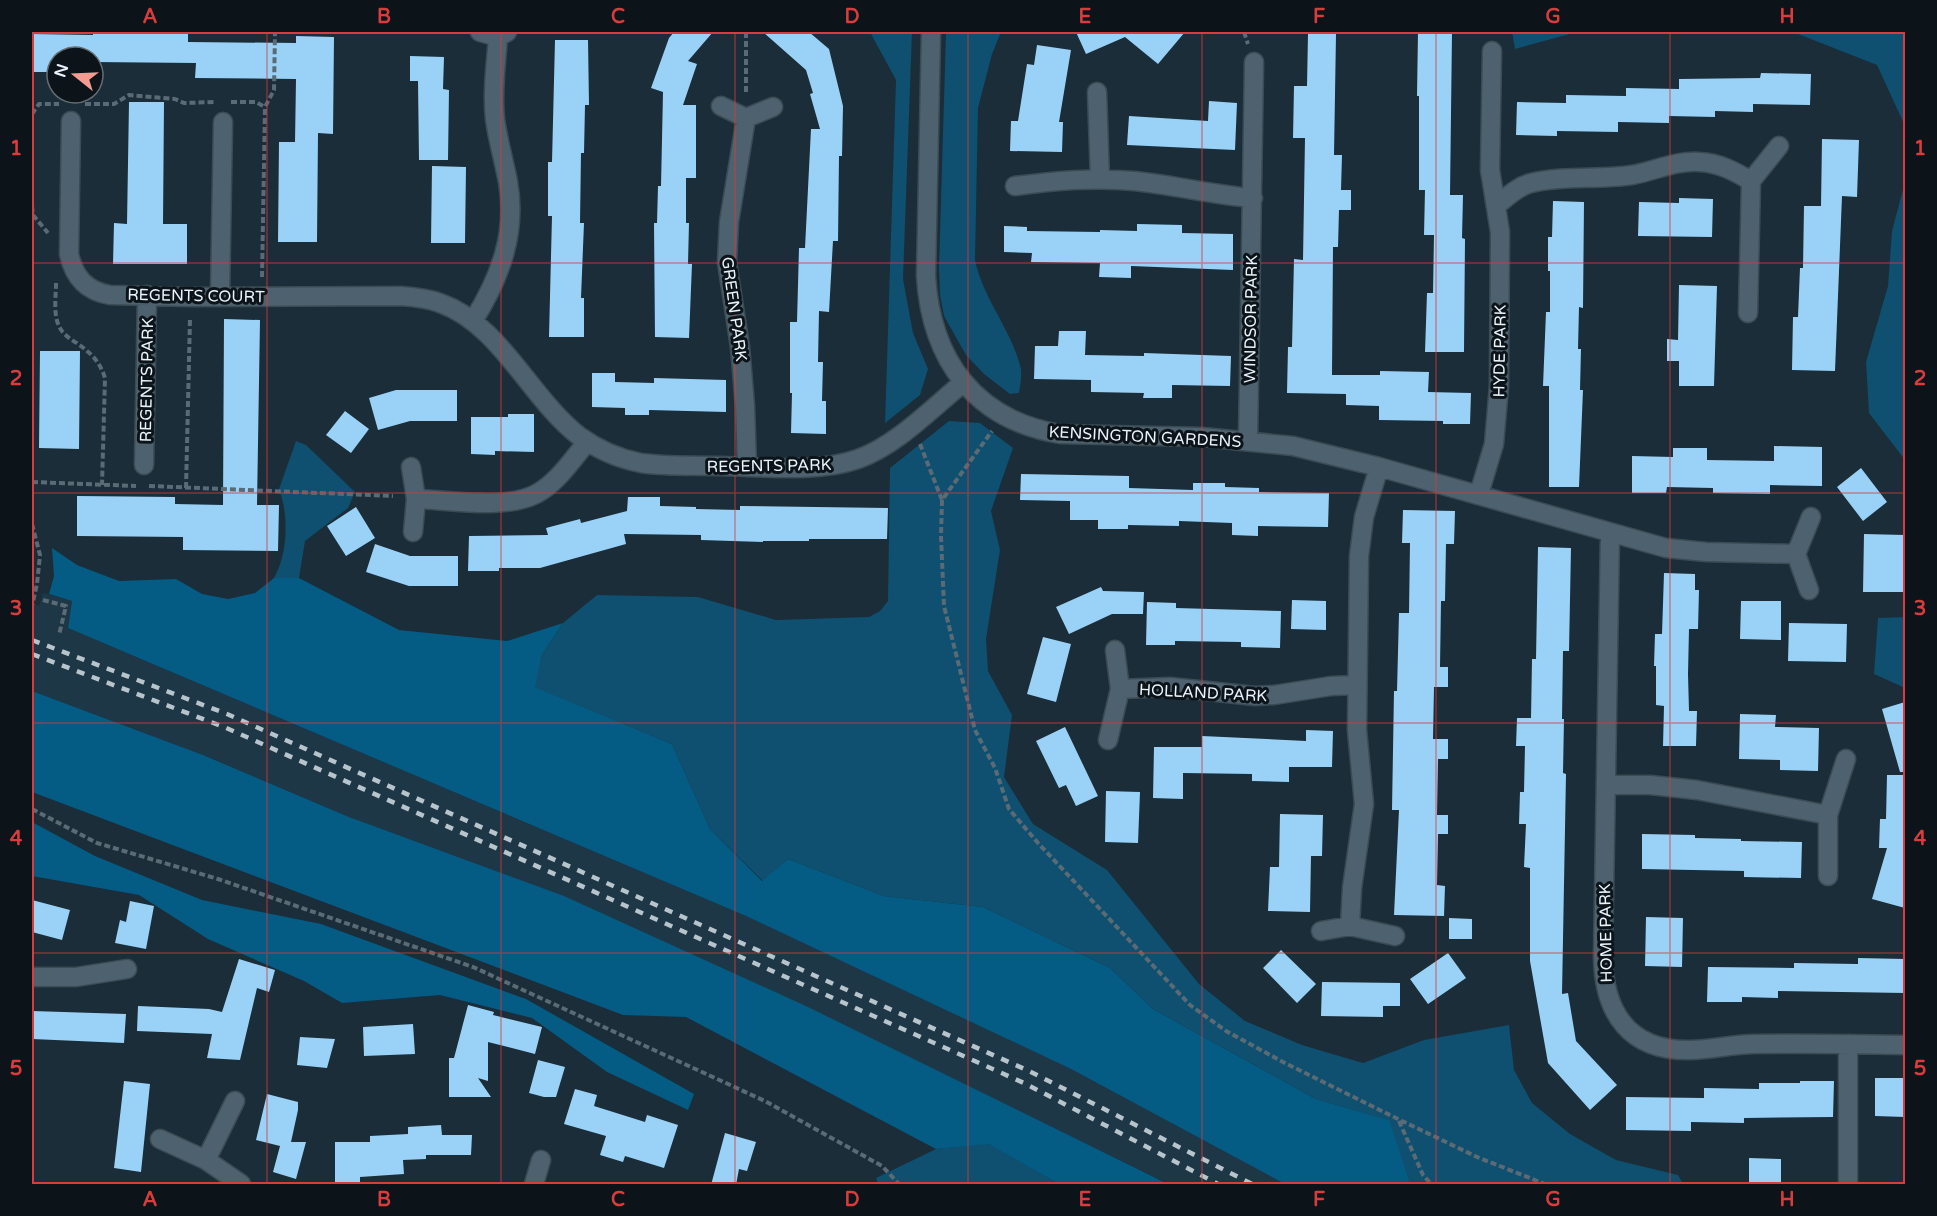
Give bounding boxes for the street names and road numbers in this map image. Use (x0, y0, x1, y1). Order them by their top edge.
street label: WINDSOR PARK (1240, 255, 1262, 383)
street label: GREEN PARK (717, 256, 751, 363)
street label: REGENTS COURT (127, 285, 265, 307)
street label: HYDE PARK (1489, 304, 1511, 398)
street label: REGENTS PARK (136, 317, 158, 442)
street label: KENSINGTON GARDENS (1048, 422, 1242, 452)
street label: REGENTS PARK (707, 455, 832, 477)
street label: HOLLAND PARK (1138, 680, 1268, 706)
street label: HOME PARK (1595, 883, 1617, 983)

